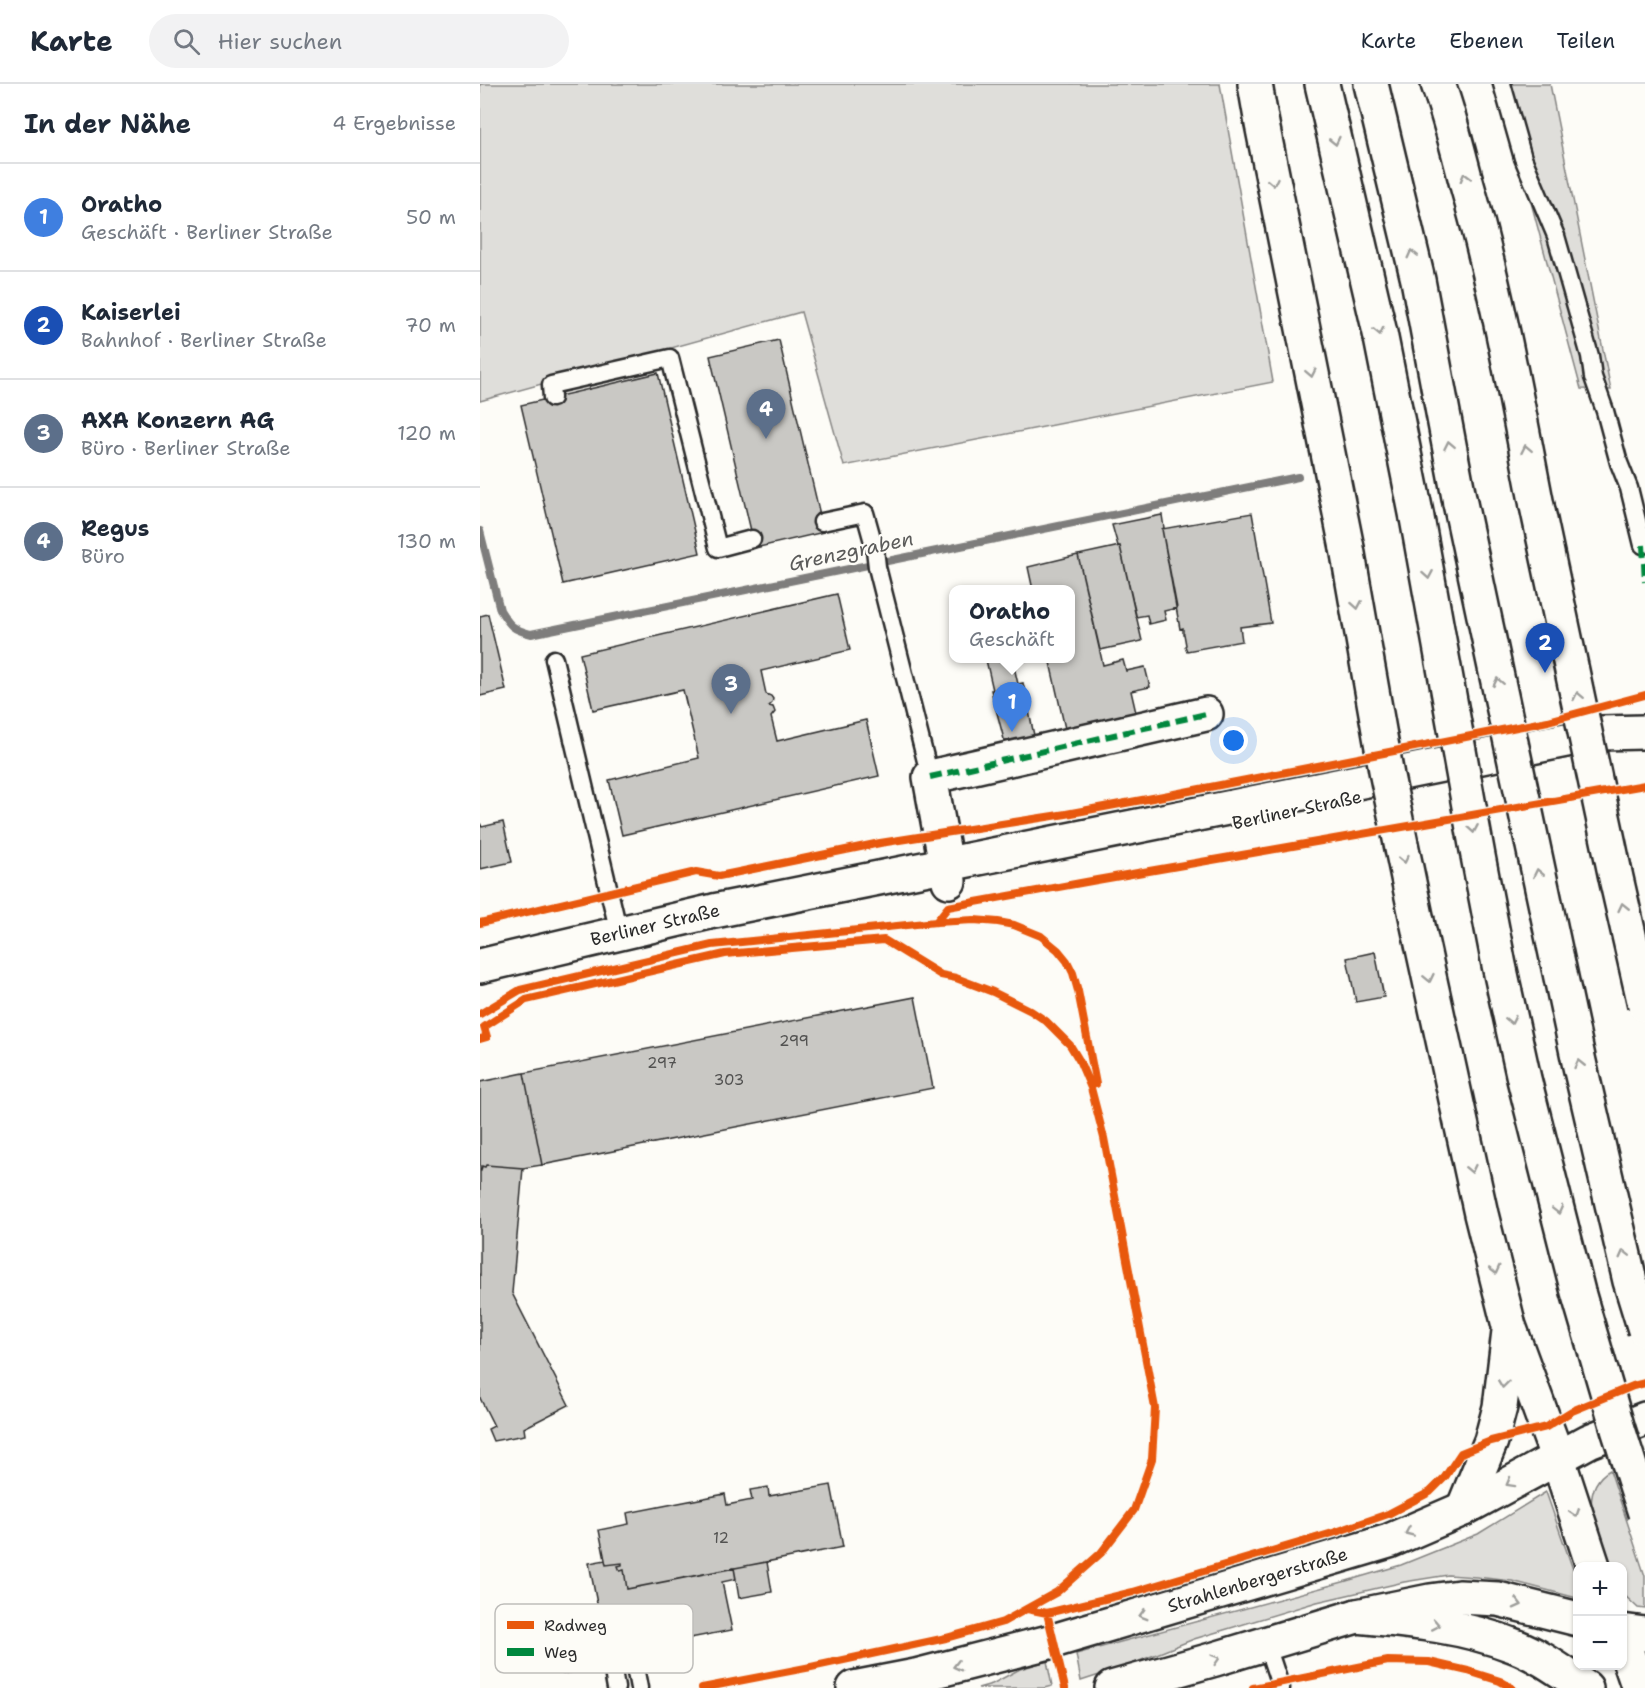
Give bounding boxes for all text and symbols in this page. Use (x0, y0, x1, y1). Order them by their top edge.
search box (149, 14, 569, 68)
text: Karte (30, 22, 113, 60)
icon: search (170, 25, 203, 58)
text: Hier suchen (218, 27, 342, 56)
text: Karte (1361, 27, 1416, 55)
text: Ebenen (1449, 27, 1524, 55)
text: Teilen (1557, 27, 1615, 55)
text: In der Nähe (24, 106, 191, 141)
text: 4 Ergebnisse (332, 110, 456, 136)
one-way arrow (1328, 136, 1341, 146)
one-way arrow (1460, 172, 1473, 182)
one-way arrow (1266, 176, 1279, 186)
text: Oratho (81, 190, 162, 219)
text: 1 (39, 204, 48, 230)
text: 50 m (406, 204, 456, 230)
text: Geschäft · Berliner Straße (81, 219, 333, 245)
one-way arrow (1406, 249, 1419, 259)
text: Kaiserlei (81, 298, 181, 327)
text: 2 (37, 312, 51, 338)
text: 70 m (404, 312, 456, 338)
one-way arrow (1372, 326, 1385, 336)
text: Bahnhof · Berliner Straße (81, 327, 327, 353)
one-way arrow (1304, 367, 1317, 377)
pin: 4 (746, 390, 786, 439)
text: AXA Konzern AG (81, 406, 274, 435)
text: 3 (37, 420, 51, 446)
text: 120 m (397, 420, 456, 446)
text: Büro · Berliner Straße (81, 435, 291, 461)
one-way arrow (1443, 440, 1456, 450)
one-way arrow (1520, 444, 1533, 454)
text: Regus (81, 514, 149, 543)
water label: Grenzgraben (786, 525, 916, 577)
text: 4 (37, 528, 51, 554)
text: 130 m (397, 528, 456, 554)
text: Büro (81, 543, 125, 569)
one-way arrow (1421, 571, 1433, 580)
popup (949, 585, 1075, 663)
text: Oratho (969, 597, 1050, 626)
one-way arrow (1350, 600, 1363, 610)
pin: 2 (1526, 624, 1564, 673)
text: Geschäft (969, 626, 1055, 652)
pin: 3 (712, 664, 750, 714)
one-way arrow (1492, 678, 1505, 688)
pin: 1 (992, 682, 1032, 732)
one-way arrow (1572, 691, 1585, 701)
your location (1219, 726, 1248, 755)
street label: Berliner Straße (1230, 785, 1364, 835)
one-way arrow (1466, 824, 1479, 834)
one-way arrow (1397, 854, 1410, 864)
one-way arrow (1532, 868, 1545, 878)
street label: Berliner Straße (588, 898, 722, 952)
one-way arrow (1617, 903, 1630, 913)
one-way arrow (1422, 973, 1435, 983)
one-way arrow (1504, 1015, 1517, 1025)
house number: 299 (779, 1031, 809, 1051)
house number: 297 (647, 1053, 677, 1073)
one-way arrow (1574, 1059, 1587, 1069)
house number: 303 (714, 1070, 744, 1090)
one-way arrow (1464, 1163, 1477, 1173)
one-way arrow (1550, 1205, 1563, 1215)
one-way arrow (1618, 1249, 1631, 1259)
one-way arrow (1488, 1264, 1500, 1275)
one-way arrow (1497, 1380, 1509, 1389)
one-way arrow (1506, 1476, 1517, 1487)
one-way arrow (1568, 1507, 1581, 1518)
one-way arrow (1405, 1525, 1416, 1537)
house number: 12 (713, 1528, 729, 1548)
street label: Strahlenbergerstraße (1165, 1542, 1351, 1618)
map controls (1573, 1562, 1627, 1670)
button: + (1573, 1562, 1627, 1616)
one-way arrow (1513, 1596, 1523, 1609)
legend (495, 1604, 693, 1673)
one-way arrow (1138, 1608, 1149, 1620)
text: Radweg (544, 1615, 607, 1636)
button: − (1573, 1616, 1627, 1670)
one-way arrow (1431, 1618, 1441, 1631)
text: Weg (544, 1642, 578, 1663)
one-way arrow (1210, 1654, 1221, 1666)
one-way arrow (952, 1658, 962, 1671)

